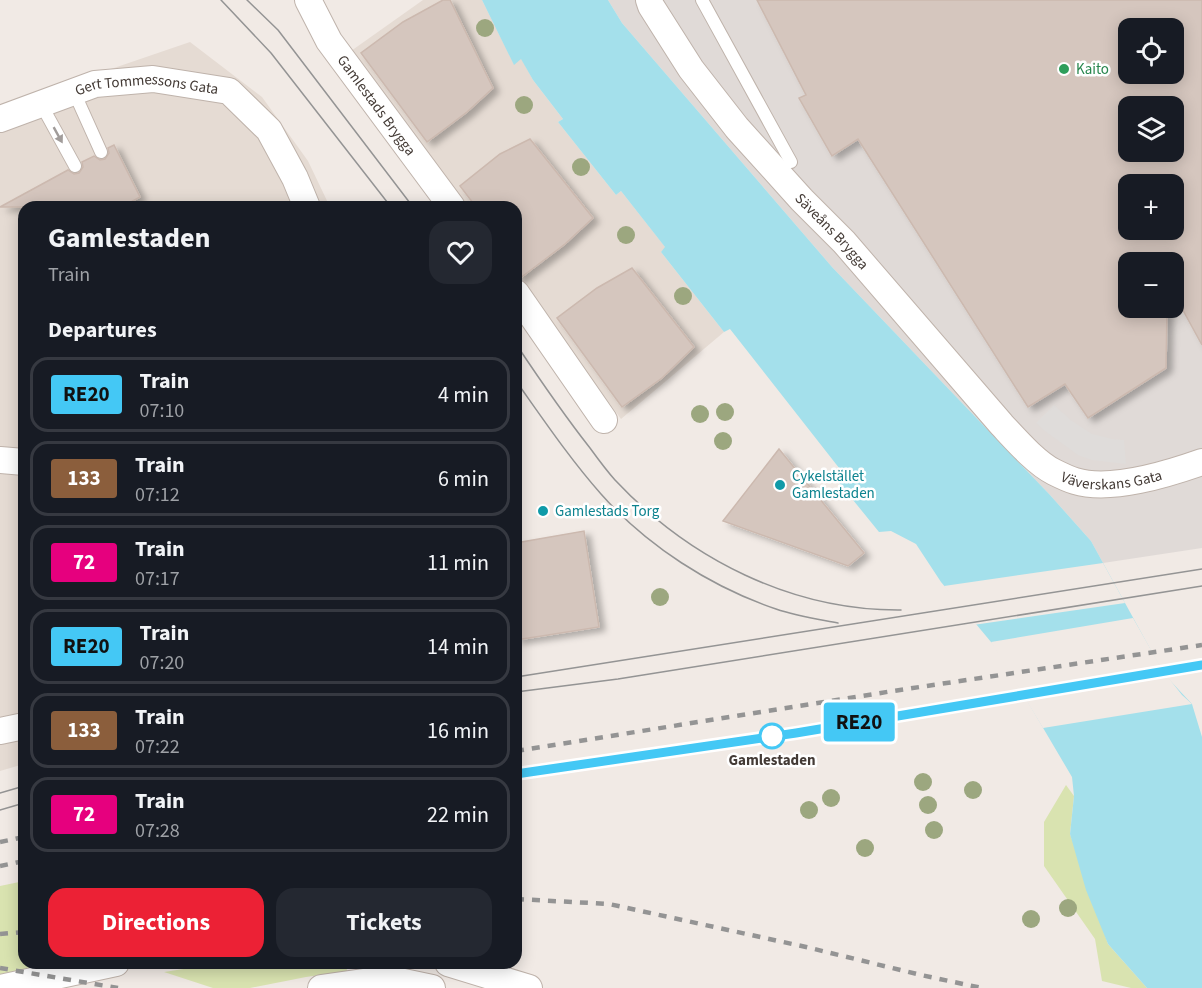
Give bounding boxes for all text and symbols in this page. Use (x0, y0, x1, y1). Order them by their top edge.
map controls (1118, 18, 1184, 318)
button: locate (1118, 18, 1184, 84)
street label: Gamlestads Brygga (332, 51, 421, 160)
place label: Kaito (1076, 59, 1109, 80)
marker: Kaito (1057, 62, 1071, 76)
street label: Gert Tommessons Gata (72, 68, 220, 101)
button: layers (1118, 96, 1184, 162)
one-way arrow (53, 127, 63, 144)
button: + (1118, 174, 1184, 240)
street label: Säveåns Brygga (790, 188, 874, 274)
text: Gamlestaden (48, 218, 210, 258)
button: heart (429, 221, 492, 284)
button: − (1118, 252, 1184, 318)
text: Train (48, 261, 90, 289)
text: Departures (48, 314, 157, 346)
text: Train (140, 365, 189, 397)
text: RE20 (63, 379, 110, 409)
text: 4 min (438, 379, 489, 411)
text: 07:10 (140, 397, 184, 425)
text: Train (135, 449, 185, 481)
text: 133 (67, 463, 101, 493)
text: 6 min (438, 463, 489, 495)
street label: Väverskans Gata (1058, 465, 1164, 495)
place label: Cykelstället Gamlestaden (792, 466, 875, 504)
marker: Cykelstället Gamlestaden (773, 478, 787, 492)
text: 07:12 (135, 481, 180, 509)
place label: Gamlestads Torg (555, 501, 660, 522)
marker: Gamlestads Torg (536, 504, 550, 518)
text: Train (135, 533, 185, 565)
text: 72 (73, 547, 95, 577)
text: 11 min (427, 547, 489, 579)
text: 07:17 (135, 565, 180, 593)
text: Train (140, 617, 189, 649)
text: RE20 (63, 631, 110, 661)
text: 14 min (427, 631, 489, 663)
text: 07:20 (140, 649, 184, 677)
text: Train (135, 701, 185, 733)
line badge: RE20 (817, 702, 901, 742)
text: RE20 (836, 707, 882, 737)
text: 133 (67, 715, 101, 745)
text: 16 min (427, 715, 489, 747)
marker: Gamlestaden (759, 723, 785, 749)
text: 07:22 (135, 733, 180, 761)
place label: Gamlestaden (728, 750, 816, 771)
text: Train (135, 785, 185, 817)
text: 72 (73, 799, 95, 829)
text: 22 min (427, 799, 489, 831)
text: 07:28 (135, 817, 180, 845)
button: Directions (48, 888, 264, 957)
button: Tickets (276, 888, 492, 957)

